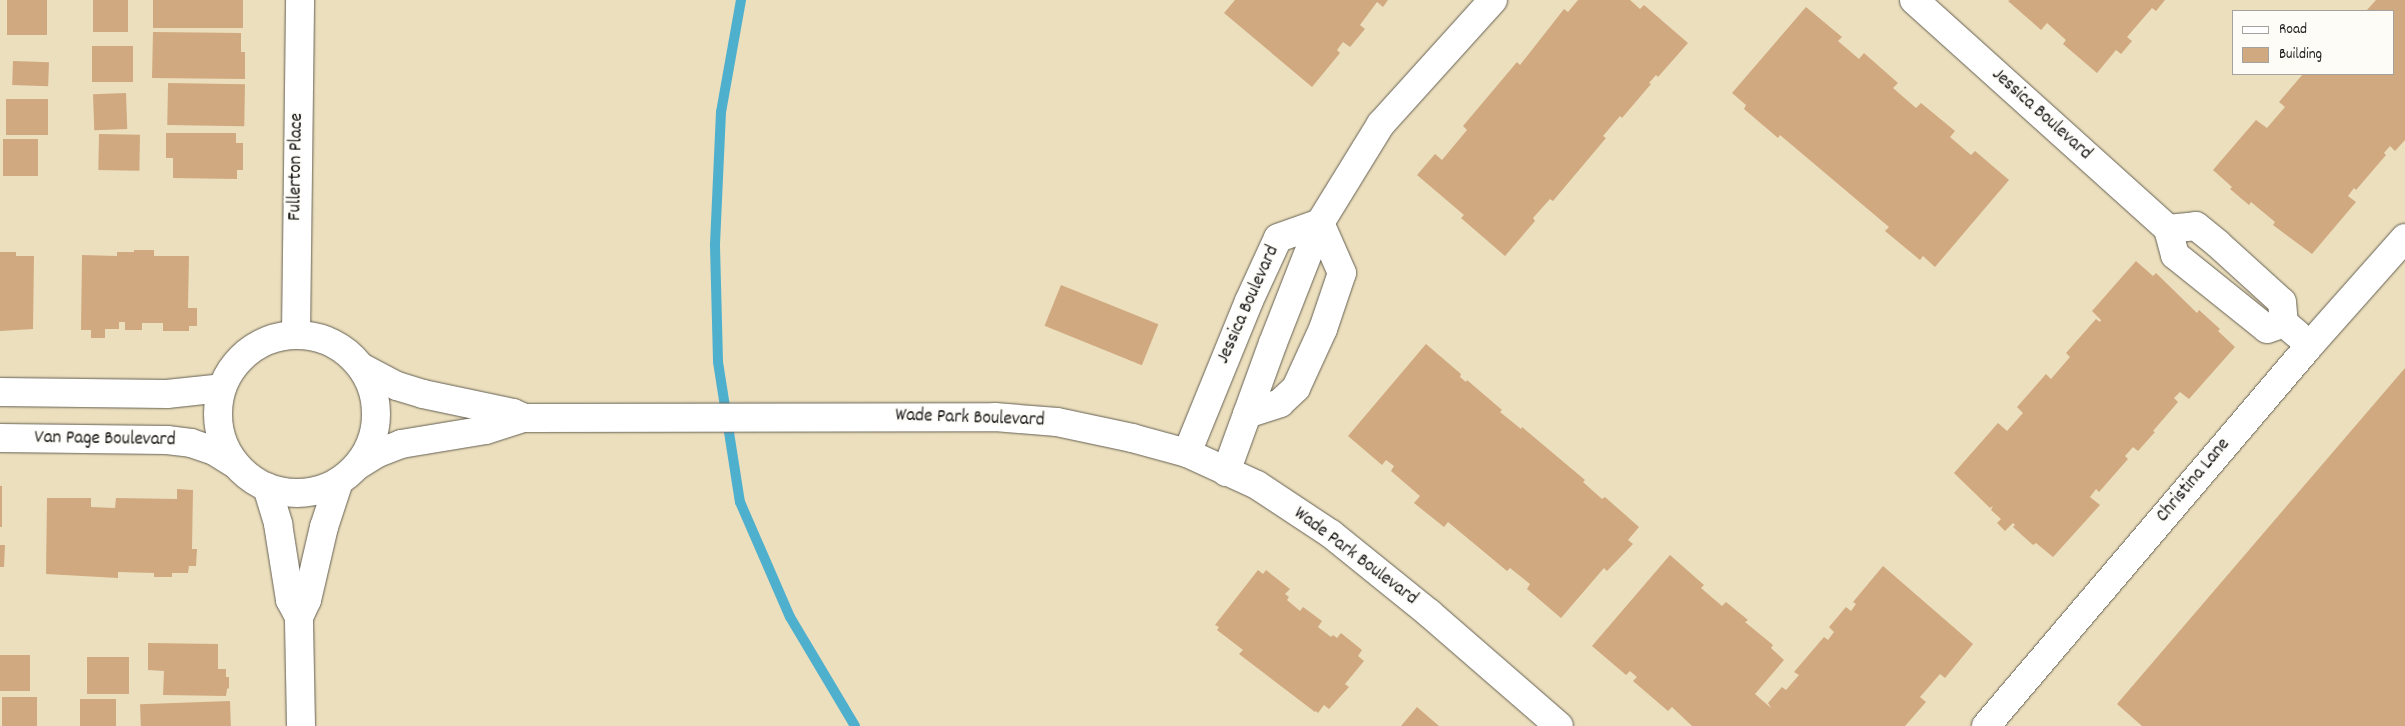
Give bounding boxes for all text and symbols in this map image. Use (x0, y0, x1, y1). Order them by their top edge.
legend (2232, 10, 2395, 75)
text: Road (2279, 19, 2307, 41)
text: Building (2279, 44, 2322, 66)
street label: Jessica Boulevard (1986, 64, 2096, 166)
street label: Fullerton Place (285, 113, 309, 221)
street label: Jessica Boulevard (1213, 242, 1285, 368)
street label: Wade Park Boulevard (895, 405, 1045, 433)
street label: Van Page Boulevard (34, 427, 176, 453)
street label: Christina Lane (2152, 434, 2236, 528)
street label: Wade Park Boulevard (1288, 503, 1422, 611)

